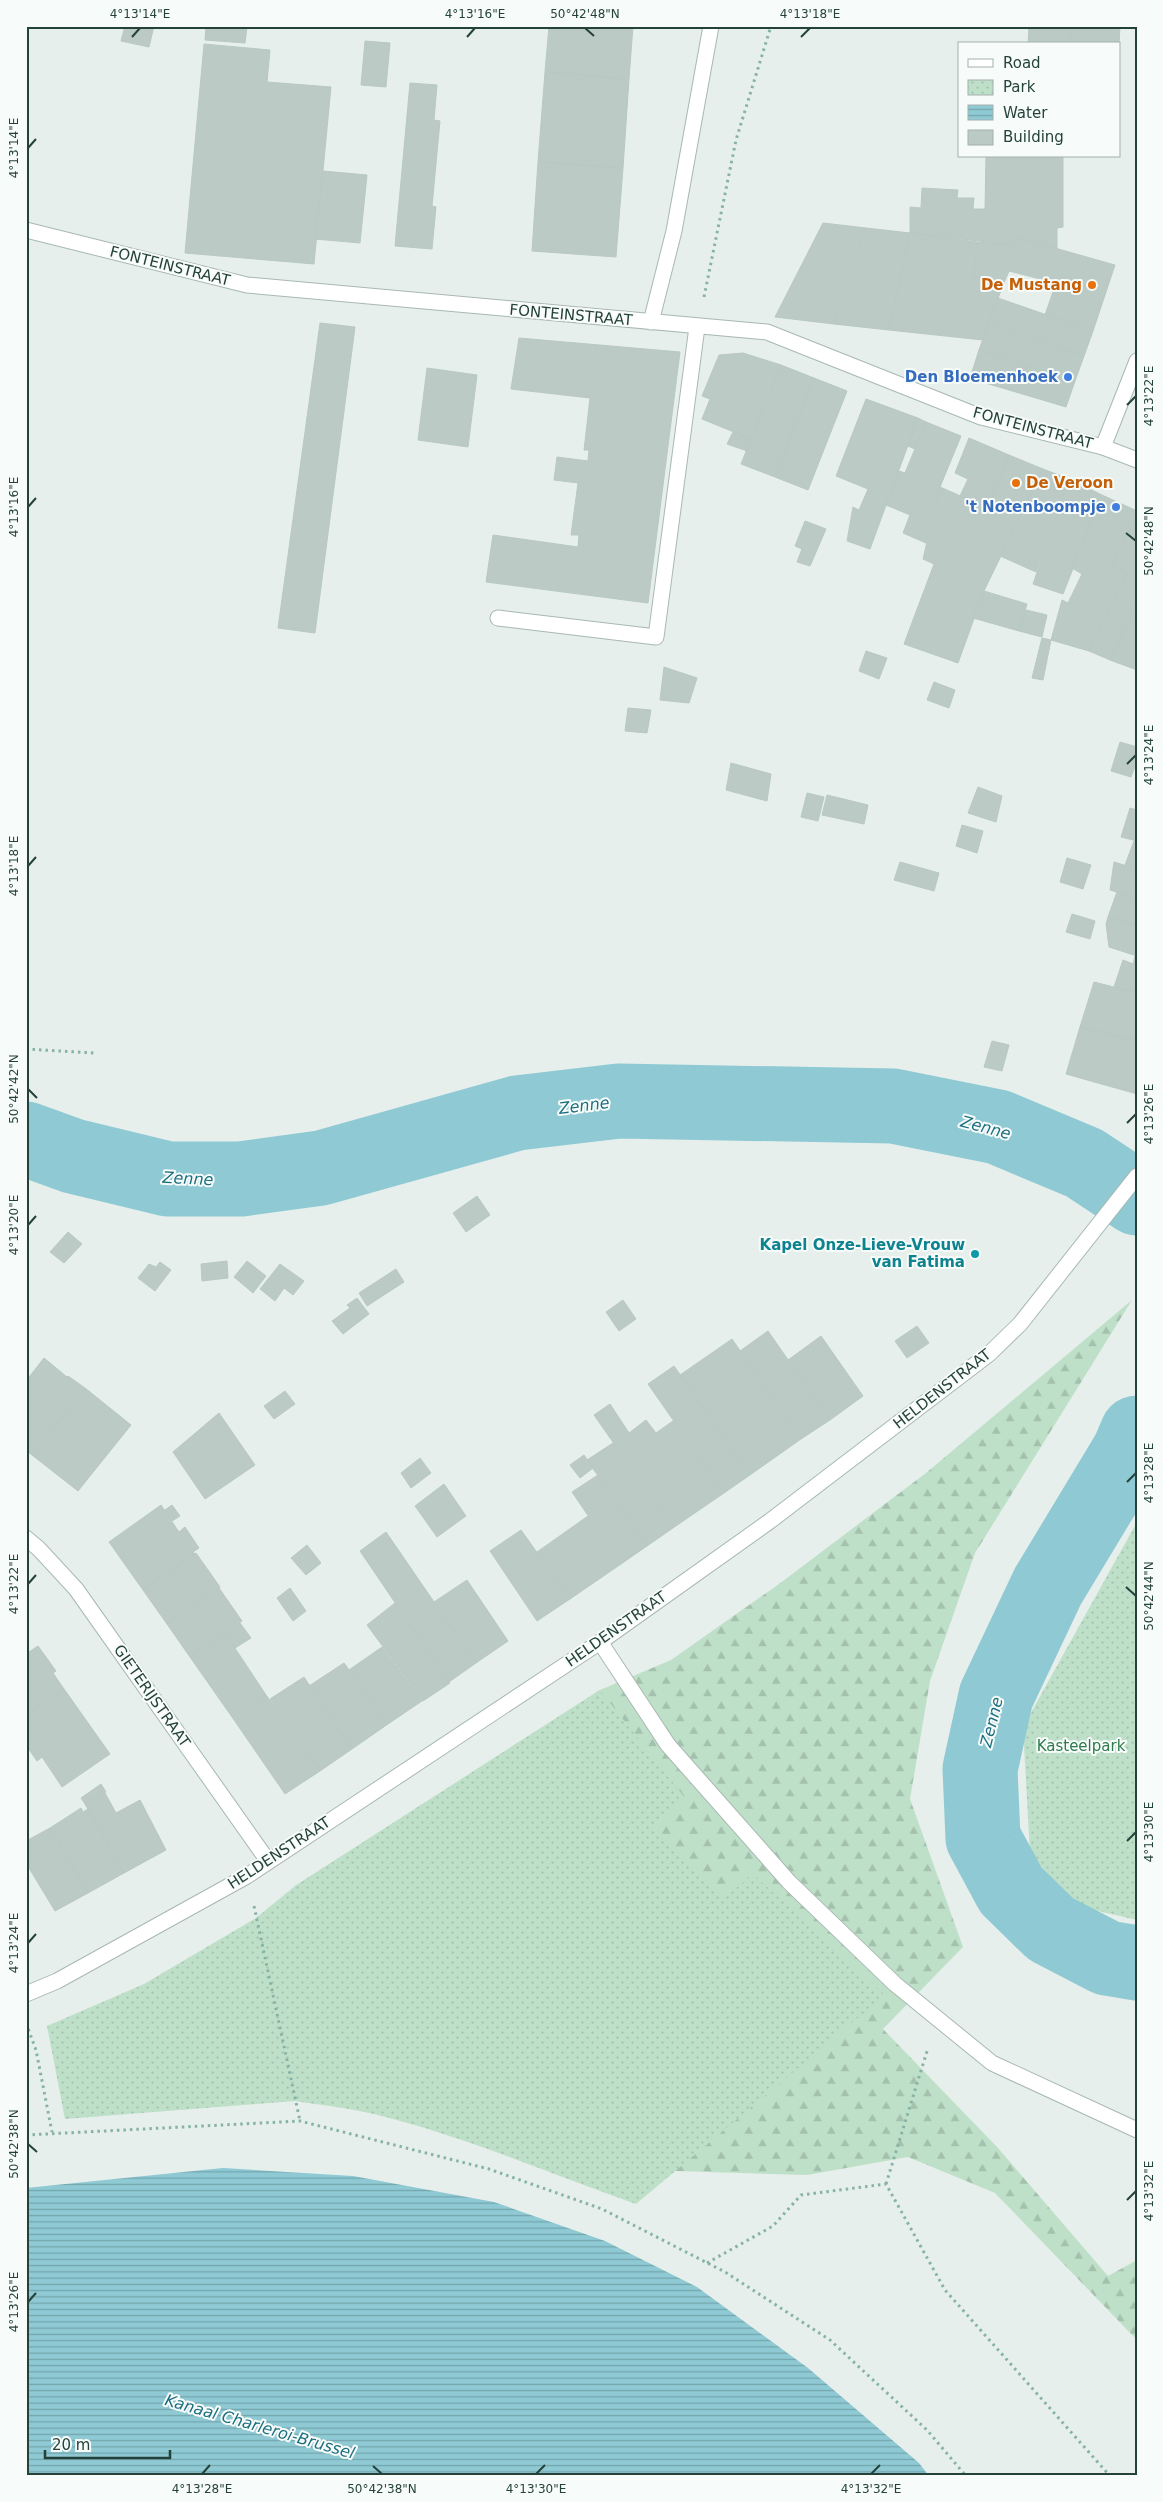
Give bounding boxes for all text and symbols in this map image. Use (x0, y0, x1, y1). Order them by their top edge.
text: 4°13'14"E (110, 7, 170, 21)
text: 4°13'16"E (445, 7, 505, 21)
text: 50°42'48"N (550, 7, 620, 21)
text: 4°13'18"E (780, 7, 840, 21)
legend (958, 42, 1120, 158)
text: Road (1003, 54, 1041, 72)
text: Park (1003, 78, 1036, 96)
text: Water (1003, 104, 1048, 122)
text: 4°13'14"E (7, 118, 21, 178)
text: Building (1003, 128, 1064, 146)
street label: FONTEINSTRAAT (108, 242, 233, 290)
place label: De Mustang (981, 276, 1082, 294)
marker: De Mustang (1086, 279, 1098, 291)
street label: FONTEINSTRAAT (509, 301, 634, 329)
text: 4°13'22"E (1142, 366, 1156, 426)
place label: Den Bloemenhoek (905, 368, 1059, 386)
marker: Den Bloemenhoek (1062, 371, 1074, 383)
street label: FONTEINSTRAAT (971, 403, 1096, 453)
place label: De Veroon (1026, 474, 1114, 492)
text: 4°13'16"E (7, 477, 21, 537)
marker: De Veroon (1010, 477, 1022, 489)
place label: 't Notenboompje (965, 498, 1106, 516)
marker: 't Notenboompje (1110, 501, 1122, 513)
text: 50°42'48"N (1142, 506, 1156, 576)
text: 4°13'24"E (1142, 725, 1156, 785)
text: 4°13'18"E (7, 836, 21, 896)
text: 50°42'42"N (7, 1054, 21, 1124)
text: 4°13'26"E (1142, 1084, 1156, 1144)
water label: Zenne (557, 1093, 611, 1118)
water label: Zenne (958, 1111, 1013, 1143)
water label: Zenne (161, 1168, 214, 1189)
text: 4°13'20"E (7, 1195, 21, 1255)
place label: Kapel Onze-Lieve-Vrouw van Fatima (760, 1236, 965, 1271)
marker: Kapel Onze-Lieve-Vrouw van Fatima (969, 1248, 981, 1260)
street label: HELDENSTRAAT (890, 1345, 995, 1433)
text: 4°13'28"E (1142, 1443, 1156, 1503)
text: 4°13'22"E (7, 1554, 21, 1614)
text: 50°42'44"N (1142, 1561, 1156, 1631)
street label: HELDENSTRAAT (562, 1587, 670, 1670)
street label: GIETERIJSTRAAT (110, 1641, 195, 1751)
water label: Zenne (976, 1695, 1007, 1750)
park label: Kasteelpark (1037, 1737, 1126, 1755)
text: 4°13'30"E (1142, 1802, 1156, 1862)
street label: HELDENSTRAAT (224, 1813, 334, 1893)
text: 4°13'24"E (7, 1913, 21, 1973)
text: 50°42'38"N (7, 2109, 21, 2179)
text: 4°13'32"E (1142, 2161, 1156, 2221)
text: 4°13'26"E (7, 2272, 21, 2332)
water label: Kanaal Charleroi-Brussel (163, 2390, 357, 2463)
scale bar (45, 2427, 170, 2459)
text: 20 m (52, 2436, 90, 2454)
text: 4°13'28"E (172, 2482, 232, 2496)
text: 50°42'38"N (347, 2482, 417, 2496)
text: 4°13'30"E (506, 2482, 566, 2496)
text: 4°13'32"E (841, 2482, 901, 2496)

